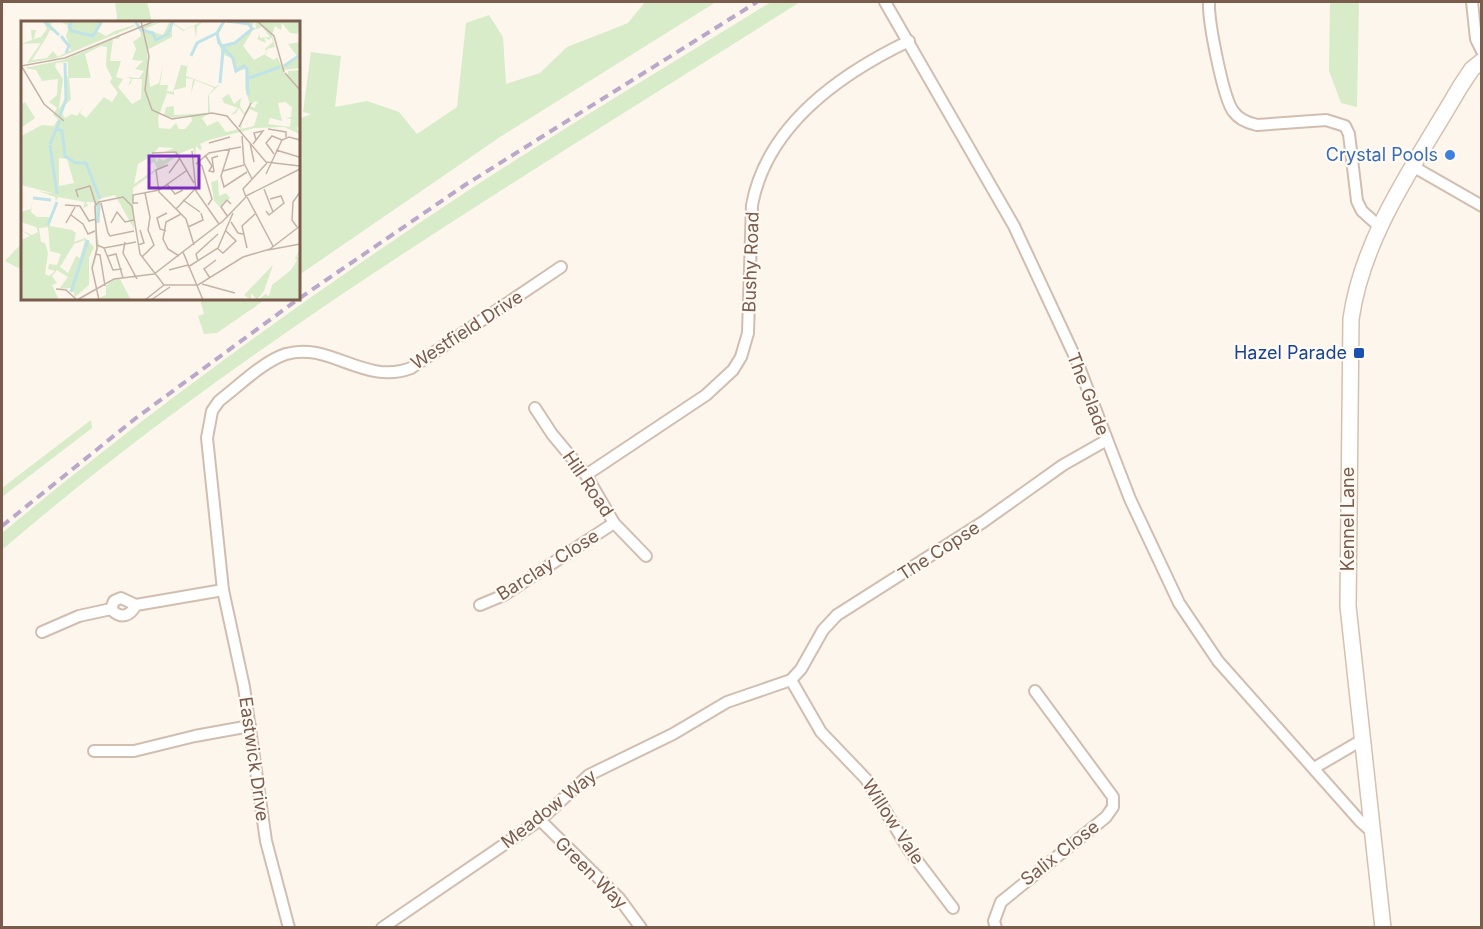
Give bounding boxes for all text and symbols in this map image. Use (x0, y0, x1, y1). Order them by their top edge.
inset map (21, 21, 300, 300)
place label: Crystal Pools (1326, 144, 1438, 165)
marker: Crystal Pools (1443, 148, 1457, 162)
street label: Bushy Road (738, 211, 763, 313)
street label: Westfield Drive (407, 286, 527, 373)
place label: Hazel Parade (1234, 342, 1347, 363)
marker: Hazel Parade (1352, 346, 1366, 360)
street label: The Glade (1063, 349, 1114, 438)
street label: Hill Road (559, 447, 618, 521)
street label: Kennel Lane (1337, 467, 1358, 571)
street label: The Copse (894, 517, 983, 585)
street label: Barclay Close (493, 525, 603, 604)
street label: Eastwick Drive (235, 695, 274, 823)
street label: Meadow Way (497, 765, 601, 852)
street label: Willow Vale (858, 775, 929, 868)
street label: Salix Close (1016, 816, 1103, 890)
street label: Green Way (551, 832, 632, 913)

